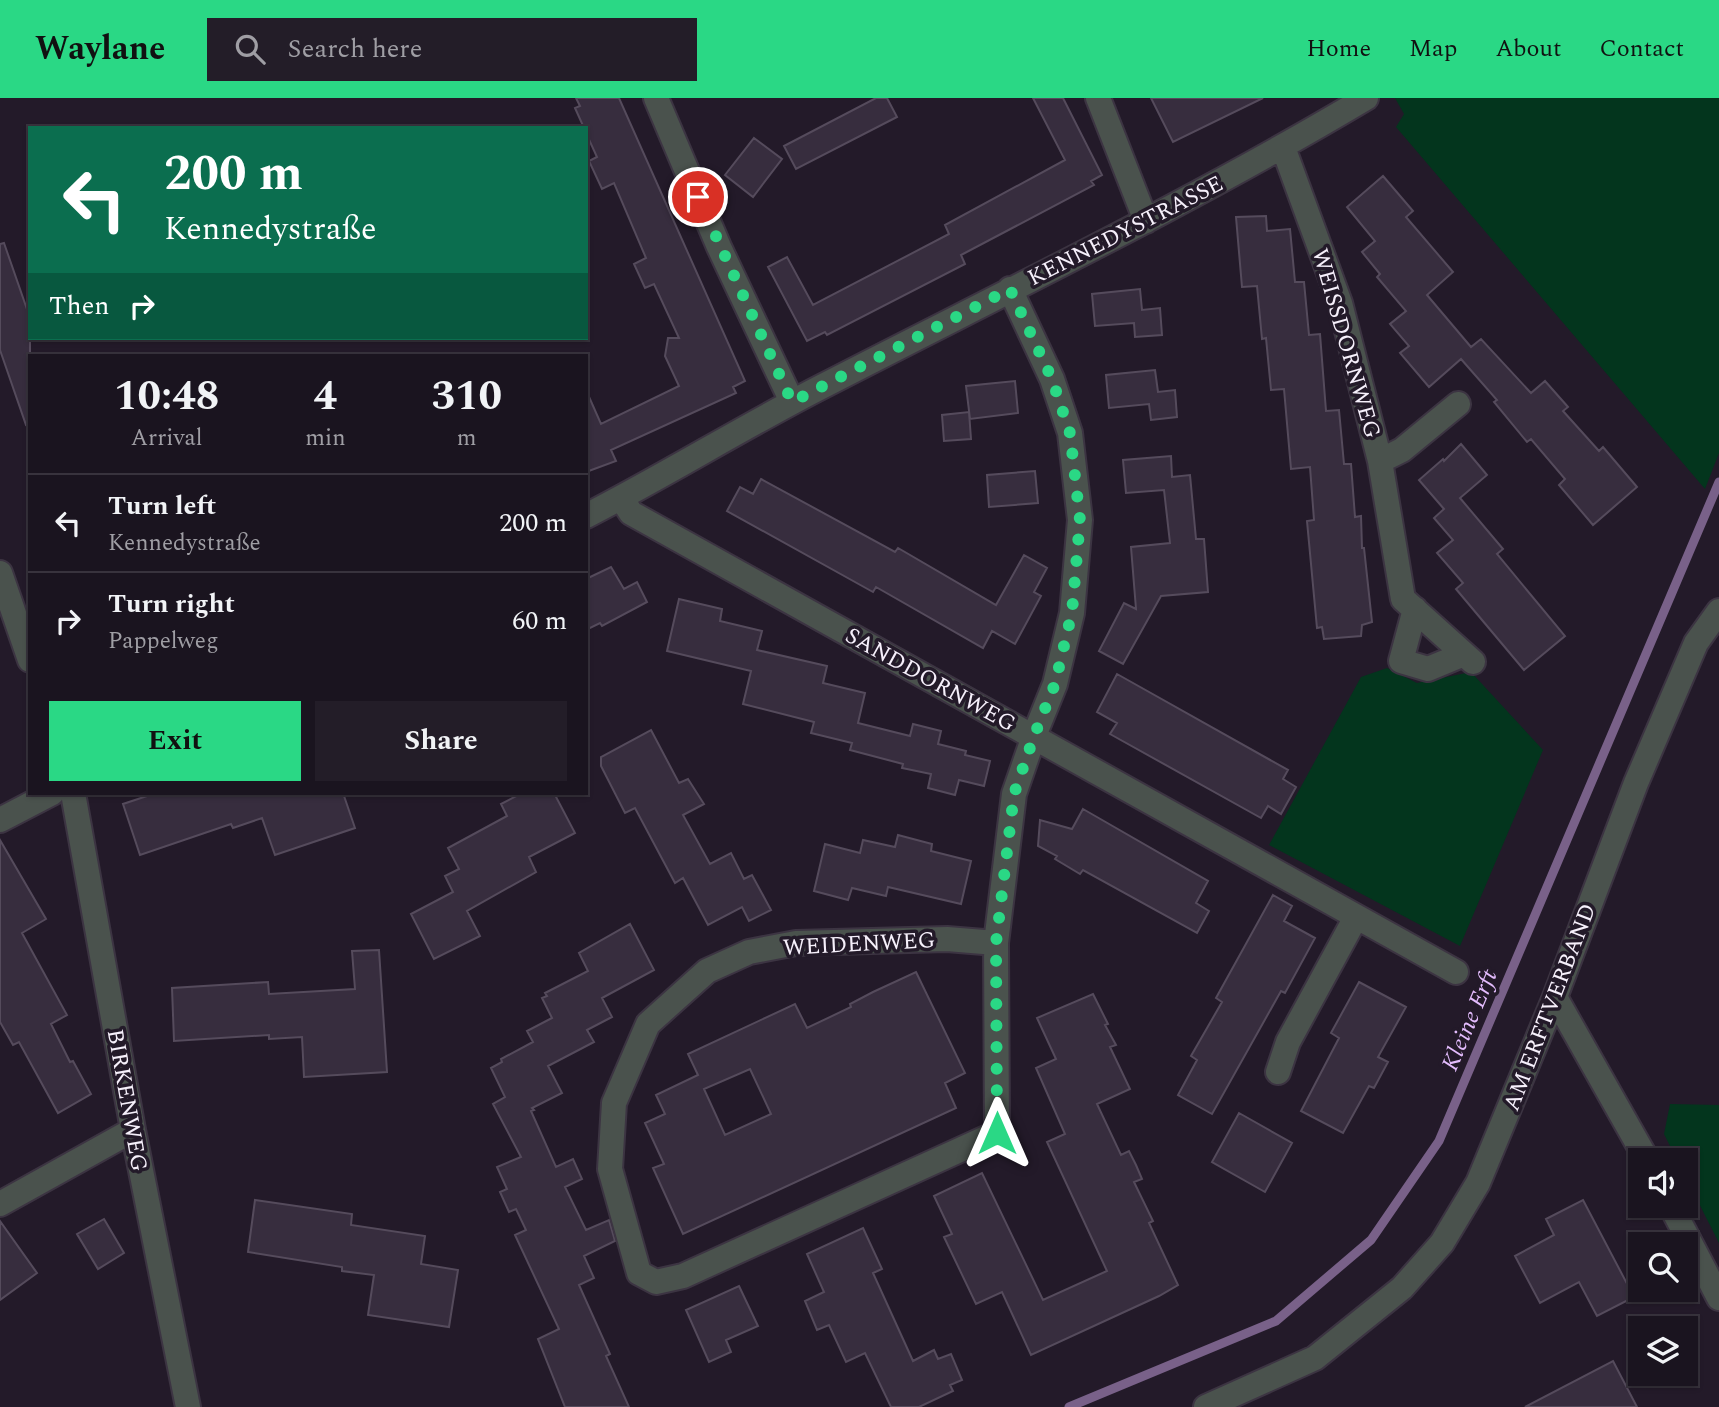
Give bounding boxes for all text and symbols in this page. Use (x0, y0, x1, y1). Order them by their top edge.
search box (207, 18, 697, 81)
text: Waylane (35, 24, 165, 74)
text: Search here (287, 29, 422, 69)
icon: search (231, 30, 269, 68)
text: Home (1306, 31, 1371, 67)
text: Map (1409, 31, 1457, 67)
text: About (1495, 31, 1561, 67)
text: Contact (1599, 31, 1684, 67)
text: 200 m (164, 137, 303, 212)
icon: left (49, 154, 140, 245)
pin (668, 167, 728, 227)
street label: KENNEDYSTRASSE (1022, 167, 1230, 296)
icon: arrive (679, 178, 717, 216)
text: Kennedystraße (164, 205, 376, 254)
street label: WEISSDORNWEG (1302, 244, 1389, 443)
text: Then (49, 286, 109, 326)
icon: right (123, 287, 161, 325)
text: 10:48 (114, 365, 219, 428)
text: 4 (314, 365, 337, 428)
text: 310 (431, 365, 502, 428)
text: Arrival (131, 421, 202, 456)
text: min (305, 421, 346, 456)
text: m (457, 421, 477, 456)
text: Turn left (108, 486, 216, 526)
text: 200 m (499, 503, 567, 543)
icon: left (49, 504, 87, 542)
text: Kennedystraße (108, 526, 261, 561)
text: Turn right (108, 584, 235, 624)
text: 60 m (512, 601, 567, 641)
icon: right (49, 602, 87, 640)
street label: SANDDORNWEG (839, 619, 1022, 742)
text: Pappelweg (108, 624, 219, 659)
button: Exit (49, 701, 301, 781)
button: Share (315, 701, 567, 781)
street label: AM ERFTVERBAND (1495, 899, 1606, 1117)
street label: WEIDENWEG (782, 923, 936, 966)
water label: Kleine Erft (1432, 963, 1508, 1077)
street label: BIRKENWEG (97, 1026, 156, 1174)
position arrow (960, 1096, 1034, 1170)
map controls (1628, 1148, 1698, 1386)
button: sound (1628, 1148, 1698, 1218)
button: search (1628, 1232, 1698, 1302)
button: layers (1628, 1316, 1698, 1386)

